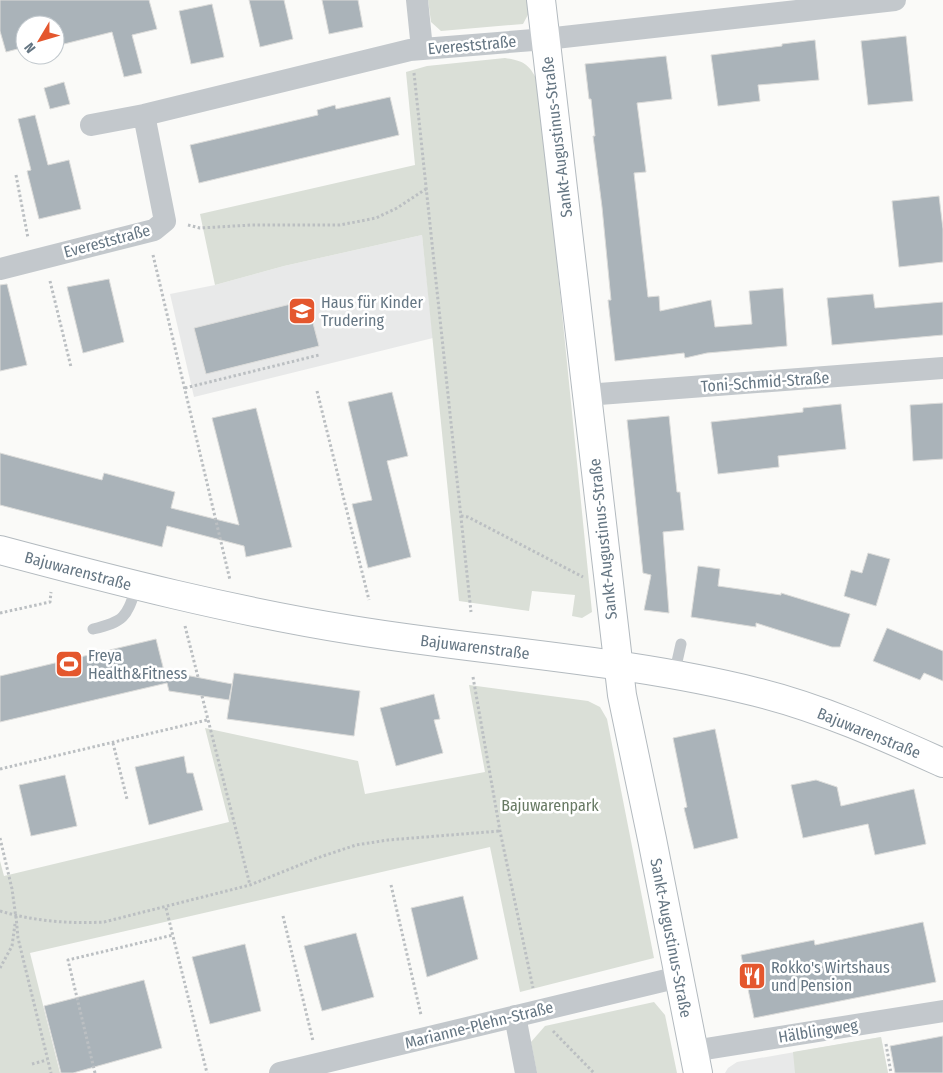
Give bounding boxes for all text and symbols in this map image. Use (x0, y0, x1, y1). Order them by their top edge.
north arrow (15, 15, 65, 65)
street label: Evereststraße (427, 32, 517, 58)
text: N (21, 39, 39, 56)
street label: Sankt-Augustinus-Straße (538, 55, 576, 219)
street label: Evereststraße (62, 220, 152, 262)
place label: Haus für Kinder Trudering (321, 293, 424, 330)
school or university icon: Haus für Kinder Trudering (287, 296, 317, 326)
street label: Toni-Schmid-Straße (700, 368, 830, 396)
street label: Sankt-Augustinus-Straße (585, 457, 621, 621)
street label: Bajuwarenstraße (22, 548, 134, 594)
street label: Bajuwarenstraße (419, 631, 531, 663)
place label: Freya Health&Fitness (88, 646, 187, 683)
sports icon: Freya Health&Fitness (54, 649, 84, 679)
street label: Bajuwarenstraße (815, 704, 924, 762)
park label: Bajuwarenpark (501, 796, 599, 815)
street label: Sankt-Augustinus-Straße (646, 857, 696, 1019)
place label: Rokko's Wirtshaus und Pension (771, 958, 890, 995)
restaurant icon: Rokko's Wirtshaus und Pension (737, 961, 767, 991)
street label: Marianne-Plehn-Straße (403, 997, 555, 1053)
street label: Hälblingweg (777, 1015, 860, 1047)

